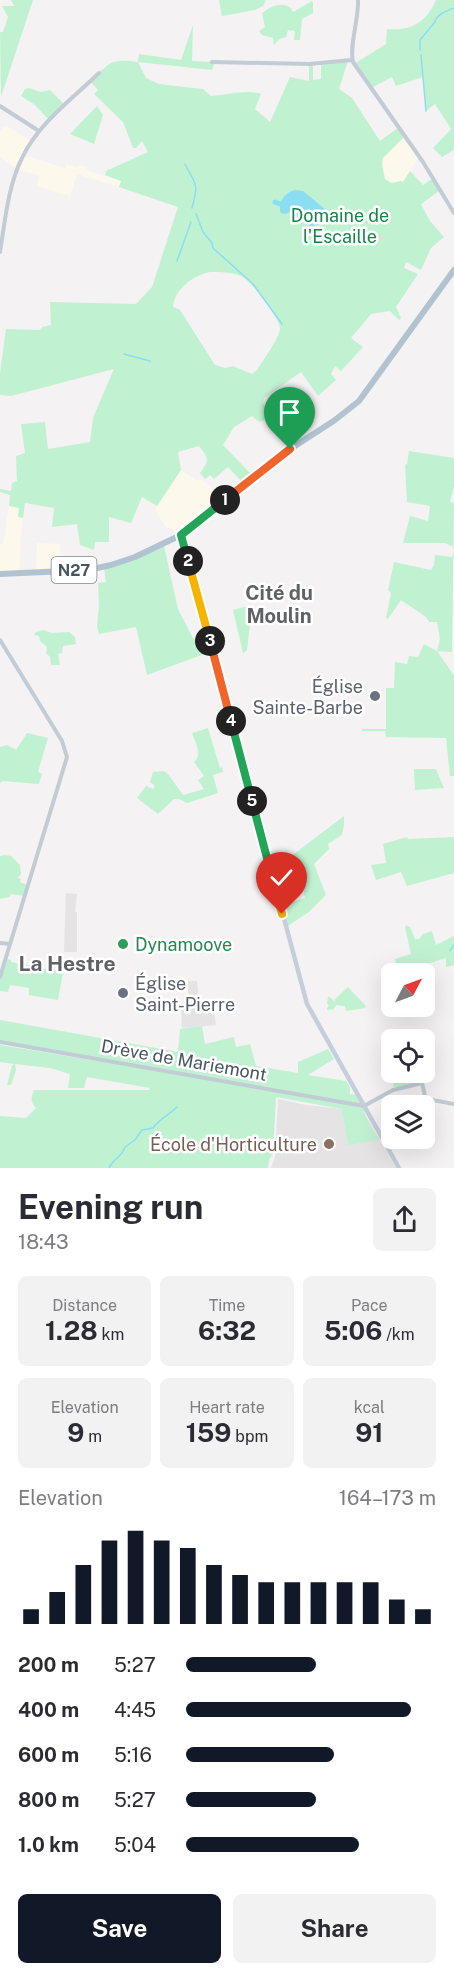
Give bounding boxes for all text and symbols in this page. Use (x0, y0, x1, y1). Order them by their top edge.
park label: Domaine de l'Escaille (291, 205, 389, 247)
pin (264, 387, 315, 449)
icon: arrive (273, 396, 306, 429)
pin: 1 (210, 485, 240, 515)
text: 1 (222, 490, 228, 509)
pin: 2 (173, 546, 203, 576)
text: 2 (183, 551, 193, 570)
road number: N27 (52, 557, 97, 583)
district label: Cité du Moulin (245, 581, 313, 628)
pin: 3 (195, 626, 225, 656)
text: 3 (205, 631, 215, 650)
place label: Église Sainte-Barbe (253, 675, 363, 718)
marker: Église Sainte-Barbe (368, 689, 382, 703)
pin: 4 (216, 706, 246, 736)
text: 4 (226, 711, 236, 730)
pin: 5 (237, 786, 267, 816)
text: 5 (247, 791, 257, 810)
pin (256, 852, 307, 914)
icon: check (265, 861, 298, 894)
place label: Dynamoove (135, 934, 232, 955)
marker: Dynamoove (116, 937, 130, 951)
district label: La Hestre (18, 951, 116, 976)
north arrow (381, 963, 435, 1017)
map controls (381, 963, 435, 1149)
place label: Église Saint-Pierre (135, 972, 235, 1015)
marker: Église Saint-Pierre (116, 986, 130, 1000)
button: locate (381, 1029, 435, 1083)
street label: Drève de Mariemont (99, 1035, 269, 1085)
button: layers (381, 1095, 435, 1149)
place label: École d'Horticulture (150, 1133, 317, 1155)
marker: École d'Horticulture (322, 1137, 336, 1151)
text: Evening run (18, 1188, 203, 1226)
button: share (373, 1188, 436, 1251)
text: 18:43 (18, 1230, 69, 1254)
text: Distance (52, 1296, 117, 1315)
text: Time (209, 1296, 245, 1315)
text: Pace (351, 1296, 388, 1315)
text: 1.28 (45, 1315, 98, 1346)
text: 6:32 (198, 1315, 256, 1346)
text: 5:06 (324, 1315, 382, 1346)
text: km (98, 1325, 124, 1344)
text: /km (382, 1325, 415, 1344)
text: Elevation (51, 1398, 119, 1417)
text: Heart rate (189, 1398, 265, 1417)
text: kcal (354, 1398, 385, 1417)
text: 9 (67, 1417, 84, 1448)
text: 159 (186, 1417, 231, 1448)
text: 91 (355, 1417, 383, 1448)
text: m (84, 1427, 102, 1446)
text: bpm (231, 1427, 268, 1446)
text: Elevation (18, 1486, 103, 1510)
text: 164–173 m (339, 1486, 436, 1510)
text: 200 m (18, 1653, 79, 1677)
text: 5:27 (114, 1653, 156, 1677)
text: 400 m (18, 1698, 79, 1722)
text: 4:45 (114, 1698, 156, 1722)
text: 600 m (18, 1743, 79, 1767)
text: 5:16 (114, 1743, 152, 1767)
text: 800 m (18, 1788, 80, 1812)
text: 5:27 (114, 1788, 156, 1812)
text: 1.0 km (18, 1833, 79, 1857)
text: 5:04 (114, 1833, 156, 1857)
button: Save (18, 1894, 221, 1963)
button: Share (233, 1894, 436, 1963)

